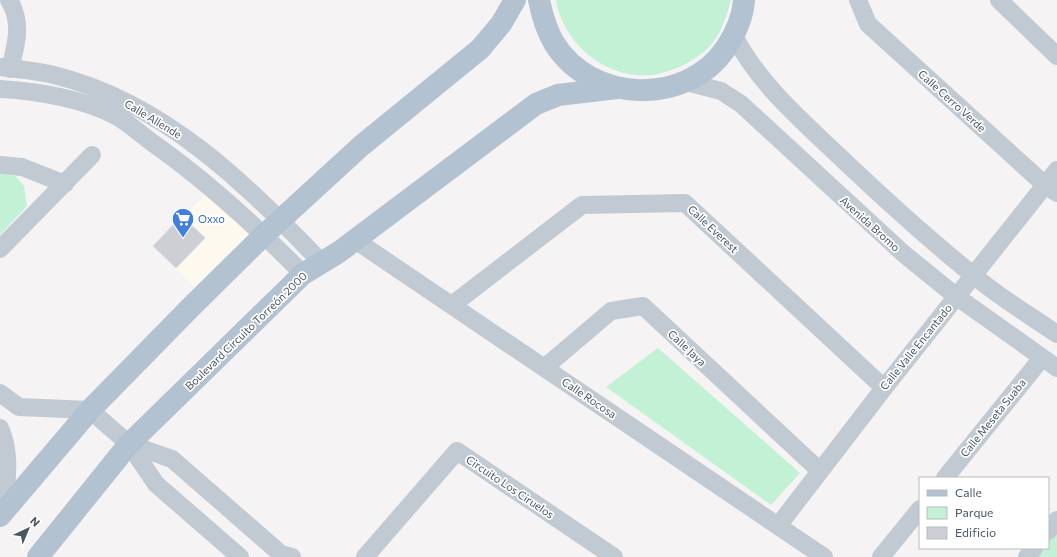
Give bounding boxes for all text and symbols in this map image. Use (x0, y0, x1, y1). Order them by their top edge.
street label: Calle Cerro Verde (916, 67, 989, 134)
street label: Calle Allende (122, 96, 184, 141)
street label: Avenida Bromo (838, 193, 903, 254)
street label: Calle Everest (686, 202, 741, 256)
supermarket icon: Oxxo (170, 206, 196, 239)
place label: Oxxo (198, 212, 225, 225)
street label: Boulevard Circuito Torreón 2000 (182, 269, 309, 392)
street label: Calle Valle Encantado (877, 301, 954, 392)
street label: Calle Jaya (665, 327, 709, 369)
street label: Calle Rocosa (560, 375, 619, 421)
street label: Calle Meseta Suaba (957, 376, 1028, 459)
street label: Circuito Los Ciruelos (464, 452, 557, 521)
legend (919, 477, 1049, 549)
text: Calle (955, 485, 982, 499)
text: Parque (955, 505, 993, 519)
north arrow (8, 509, 48, 549)
text: N (28, 514, 43, 529)
text: Edificio (955, 525, 996, 539)

